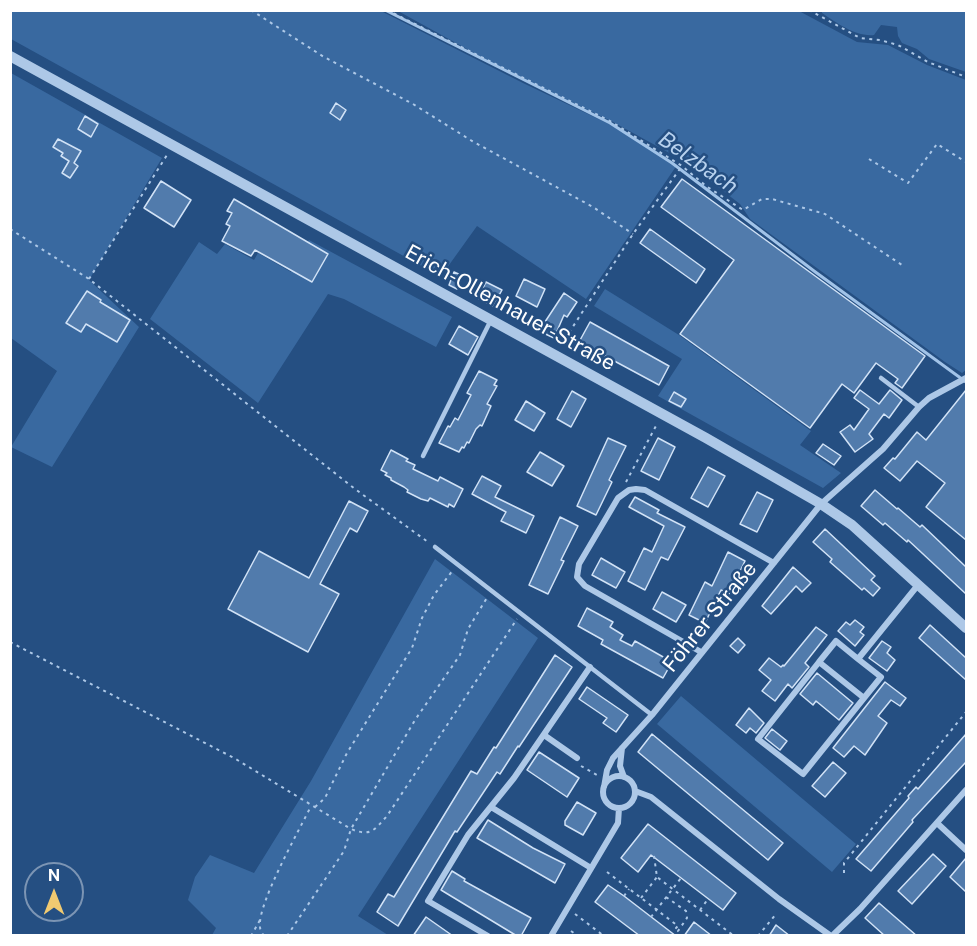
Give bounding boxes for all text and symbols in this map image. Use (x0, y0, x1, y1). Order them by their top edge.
water label: Belzbach (653, 126, 743, 200)
street label: Erich-Ollenhauer-Straße (400, 240, 620, 376)
street label: Föhrer Straße (658, 557, 762, 677)
north arrow (24, 862, 84, 922)
text: N (48, 866, 60, 885)

